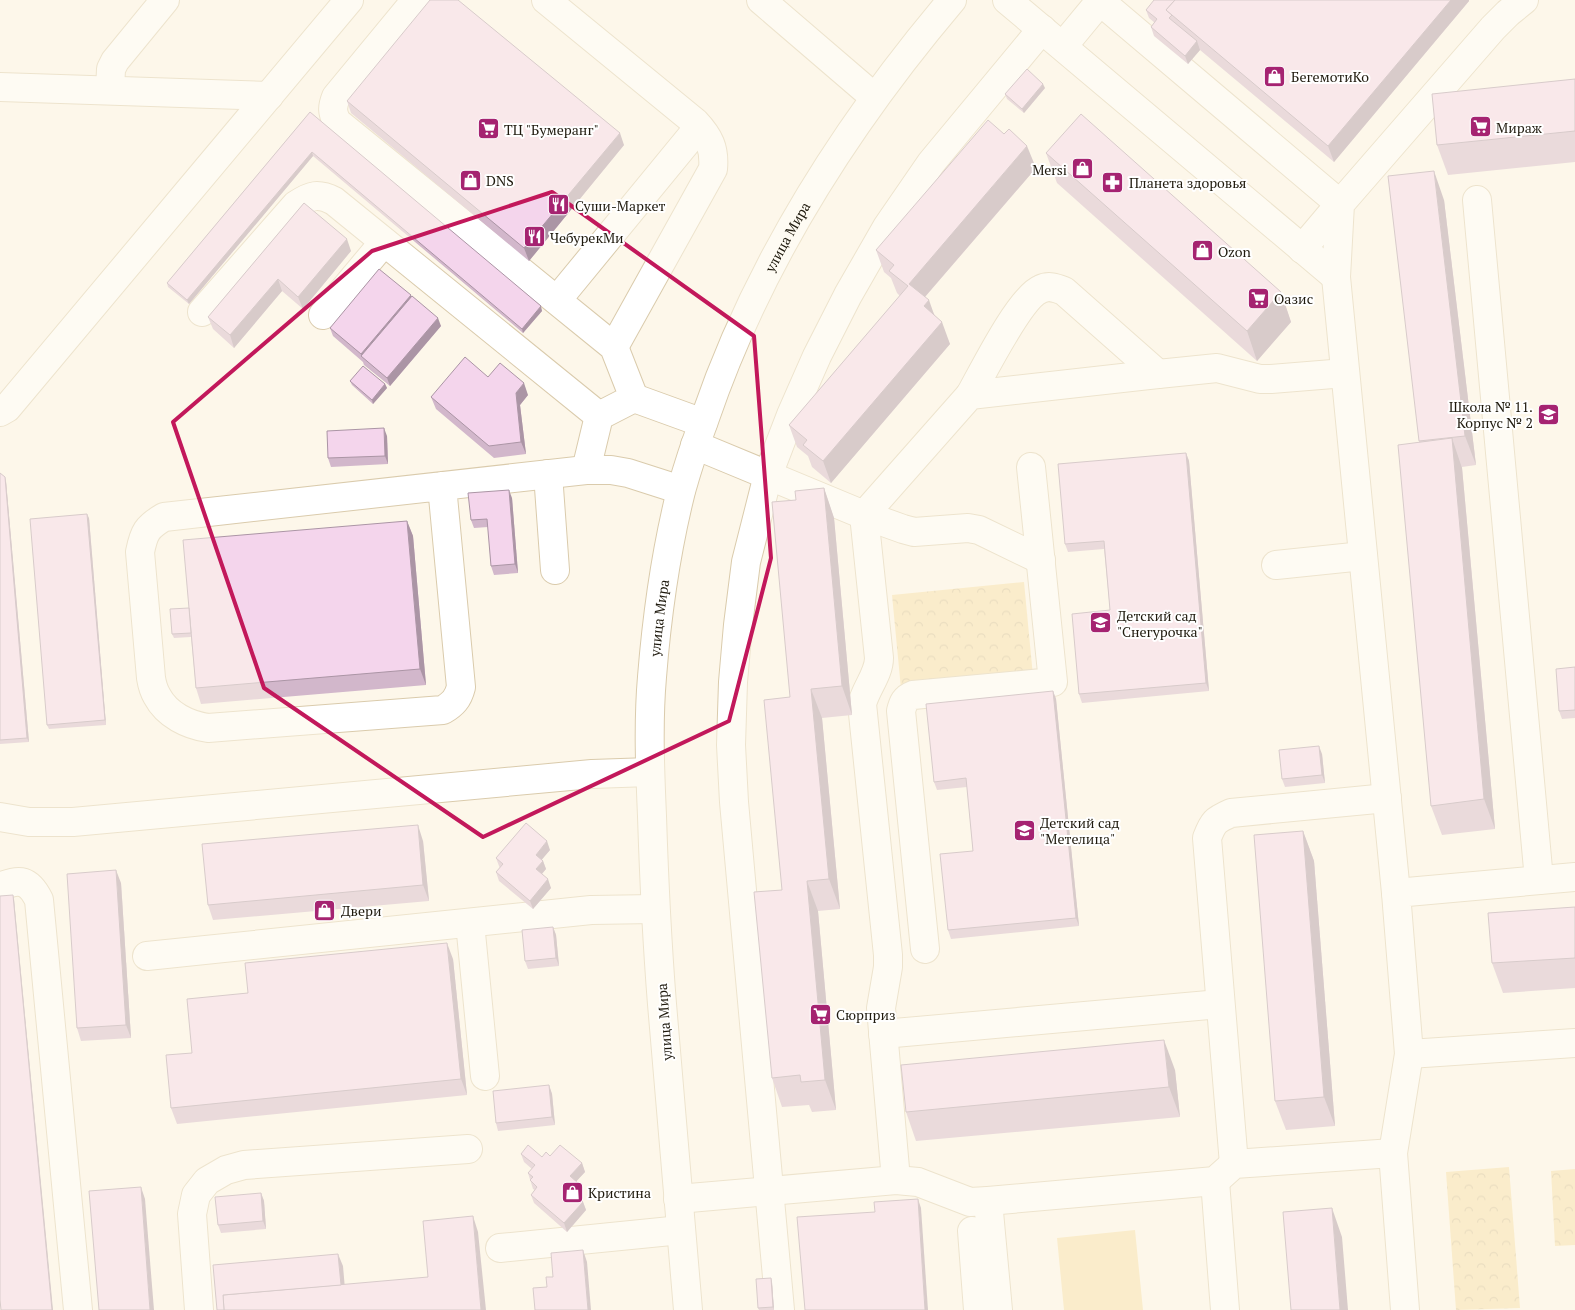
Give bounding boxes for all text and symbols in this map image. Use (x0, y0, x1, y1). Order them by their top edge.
shop icon: БегемотиКо (1263, 64, 1287, 88)
place label: БегемотиКо (1291, 67, 1369, 86)
supermarket icon: Мираж (1468, 115, 1492, 139)
supermarket icon: ТЦ "Бумеранг" (476, 117, 500, 141)
place label: Мираж (1496, 118, 1543, 137)
place label: ТЦ "Бумеранг" (504, 120, 599, 139)
shop icon: Mersi (1071, 157, 1095, 181)
place label: Mersi (1032, 160, 1067, 179)
shop icon: DNS (458, 168, 482, 192)
pharmacy icon: Планета здоровья (1101, 170, 1125, 194)
place label: DNS (486, 171, 514, 190)
place label: Планета здоровья (1129, 173, 1247, 192)
restaurant icon: Суши-Маркет (547, 193, 571, 217)
place label: Суши-Маркет (575, 196, 665, 215)
street label: улица Мира (759, 198, 814, 276)
restaurant icon: ЧебурекМи (522, 225, 546, 249)
place label: ЧебурекМи (550, 228, 624, 247)
shop icon: Ozon (1190, 239, 1214, 263)
place label: Ozon (1218, 242, 1252, 261)
supermarket icon: Оазис (1246, 286, 1270, 310)
place label: Оазис (1274, 289, 1313, 308)
place label: Школа № 11. Корпус № 2 (1449, 397, 1533, 432)
school or university icon: Школа № 11. Корпус № 2 (1537, 402, 1561, 426)
street label: улица Мира (644, 578, 673, 658)
place label: Детский сад "Снегурочка" (1117, 606, 1203, 641)
school or university icon: Детский сад "Снегурочка" (1089, 611, 1113, 635)
place label: Детский сад "Метелица" (1040, 813, 1120, 848)
school or university icon: Детский сад "Метелица" (1012, 818, 1036, 842)
shop icon: Двери (313, 898, 337, 922)
place label: Двери (341, 901, 382, 920)
street label: улица Мира (652, 983, 676, 1062)
supermarket icon: Сюрприз (808, 1002, 832, 1026)
place label: Сюрприз (836, 1005, 896, 1024)
shop icon: Кристина (560, 1180, 584, 1204)
place label: Кристина (588, 1183, 651, 1202)

